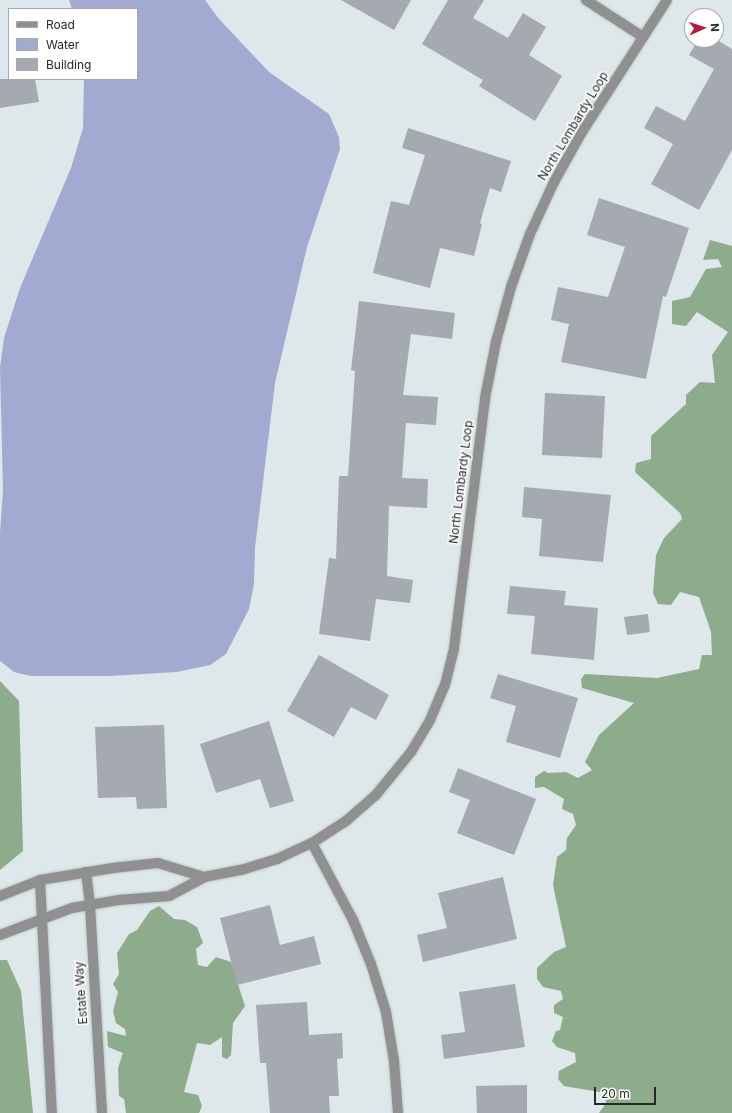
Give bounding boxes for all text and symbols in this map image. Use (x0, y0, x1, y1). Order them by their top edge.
legend (8, 8, 138, 80)
north arrow (684, 8, 724, 48)
text: Road (46, 17, 75, 32)
text: N (708, 23, 722, 32)
text: Water (46, 37, 79, 52)
text: Building (46, 57, 91, 72)
street label: North Lombardy Loop (535, 69, 611, 183)
street label: North Lombardy Loop (446, 419, 476, 545)
street label: Estate Way (72, 961, 90, 1025)
scale bar (596, 1079, 658, 1105)
text: 20 m (601, 1086, 630, 1101)

